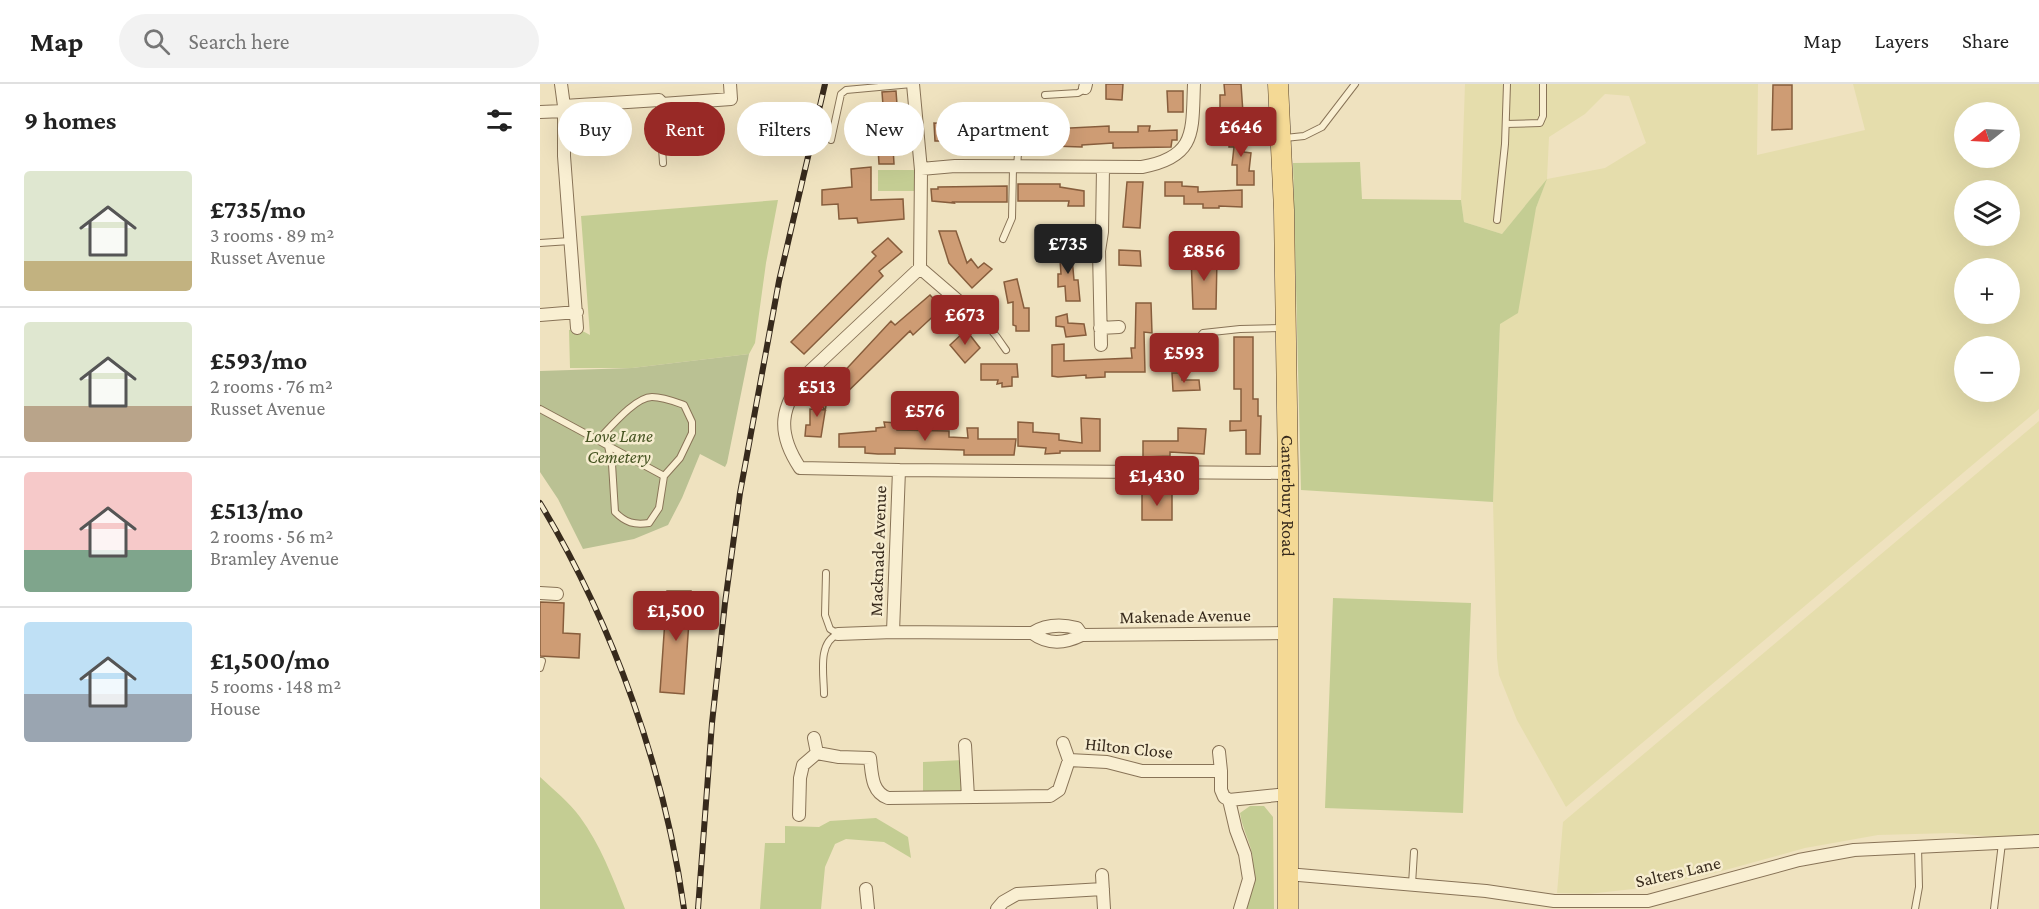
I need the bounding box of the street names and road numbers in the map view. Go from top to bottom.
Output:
street label: Canterbury Road [1277,435,1298,557]
street label: Macknade Avenue [866,485,890,617]
street label: Makenade Avenue [1119,605,1251,627]
street label: Hilton Close [1084,733,1174,763]
street label: Salters Lane [1633,852,1723,892]

